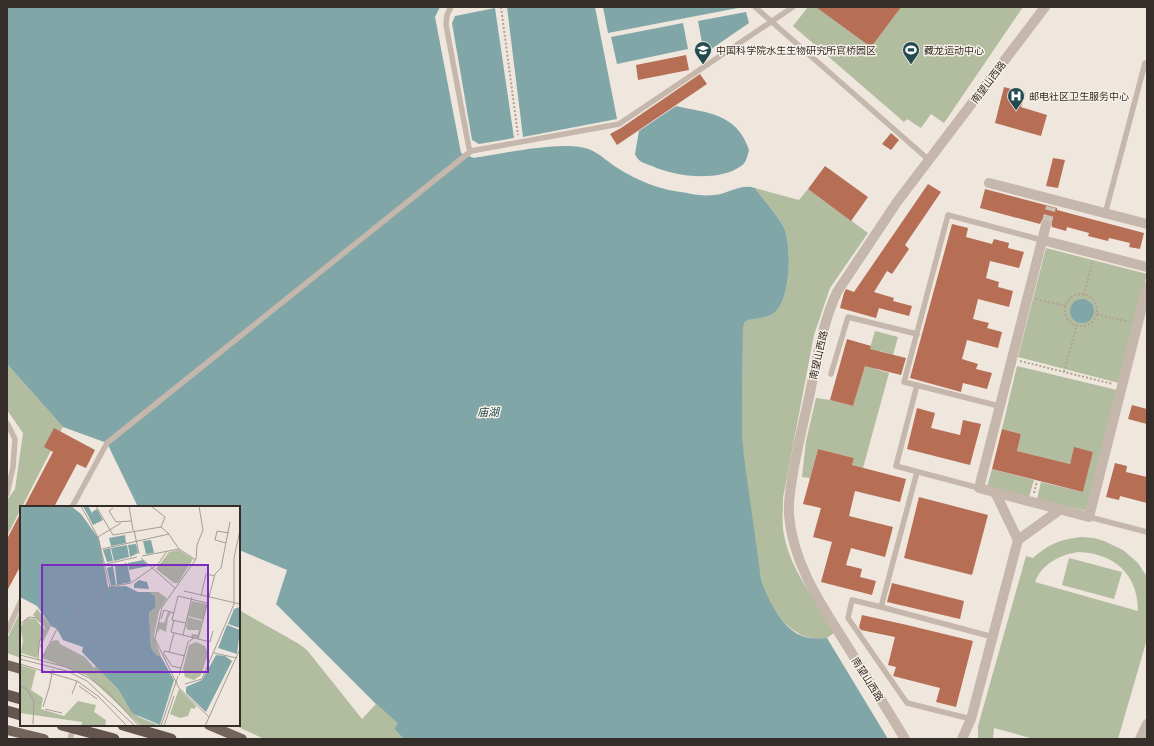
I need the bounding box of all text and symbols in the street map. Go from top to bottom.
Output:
school or university icon: 中国科学院水生生物研究所官桥园区 [693,40,713,65]
sports icon: 藏龙运动中心 [901,40,921,65]
place label: 中国科学院水生生物研究所官桥园区 [716,44,876,56]
place label: 藏龙运动中心 [924,44,984,56]
street label: 南望山西路 [968,58,1008,106]
hospital icon: 邮电社区卫生服务中心 [1006,86,1026,111]
place label: 邮电社区卫生服务中心 [1029,90,1129,102]
street label: 南望山西路 [807,329,829,381]
water label: 庙湖 [477,405,501,418]
inset map [20,506,240,726]
street label: 南望山西路 [850,655,886,703]

